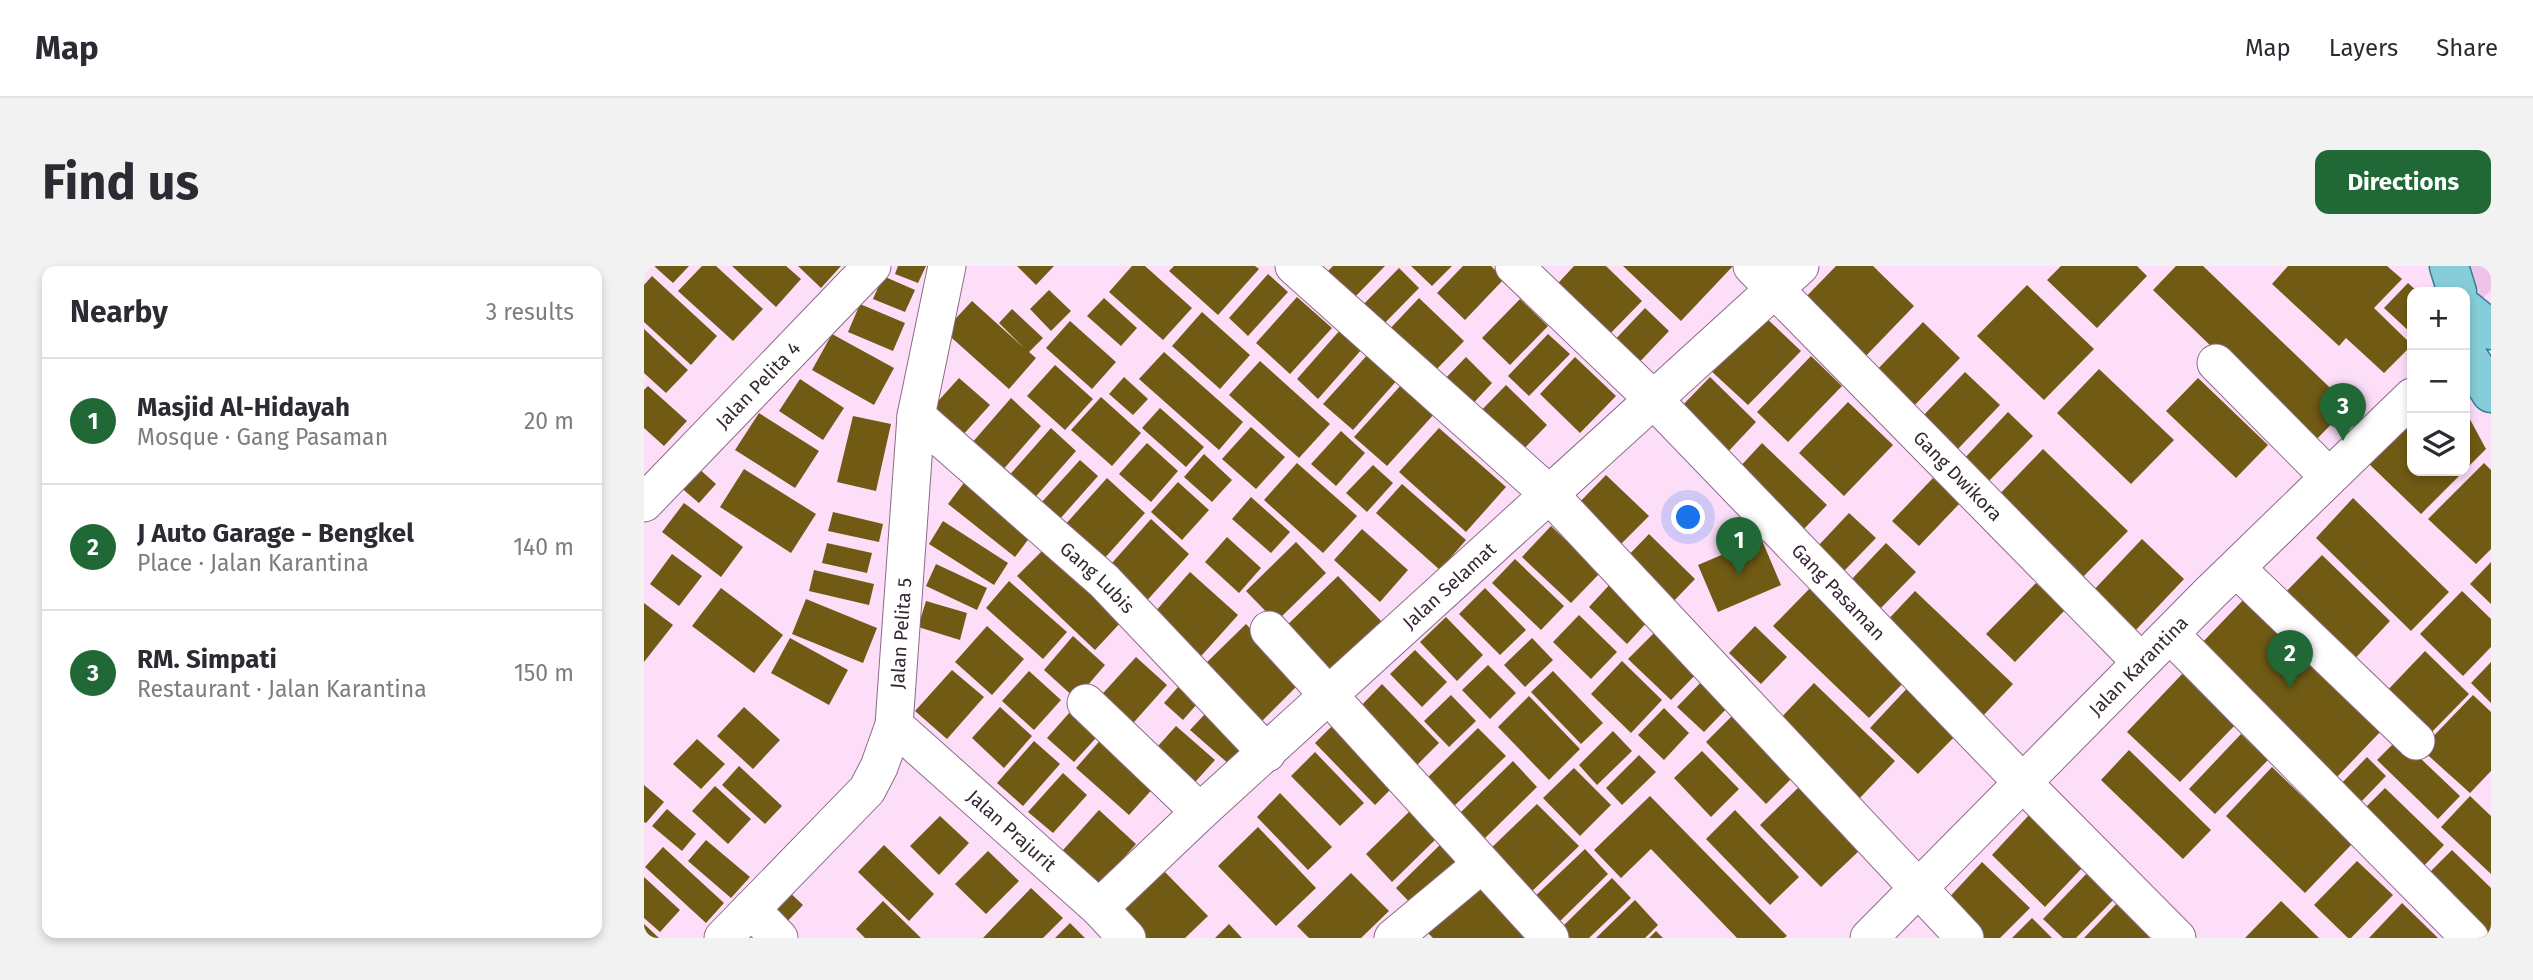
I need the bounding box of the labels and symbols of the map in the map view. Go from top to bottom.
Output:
street label: Jalan Pelita 4 [711,336,805,433]
pin: 3 [2320,383,2366,441]
street label: Gang Dwikora [1909,426,2007,526]
your location [1671,500,1705,534]
pin: 1 [1716,517,1762,575]
street label: Gang Lubis [1056,537,1140,618]
street label: Jalan Selamat [1398,537,1500,634]
street label: Gang Pasaman [1787,539,1890,645]
street label: Jalan Pelita 5 [885,577,916,690]
street label: Jalan Karantina [2084,611,2193,720]
pin: 2 [2267,630,2313,688]
street label: Jalan Prajurit [963,785,1061,876]

